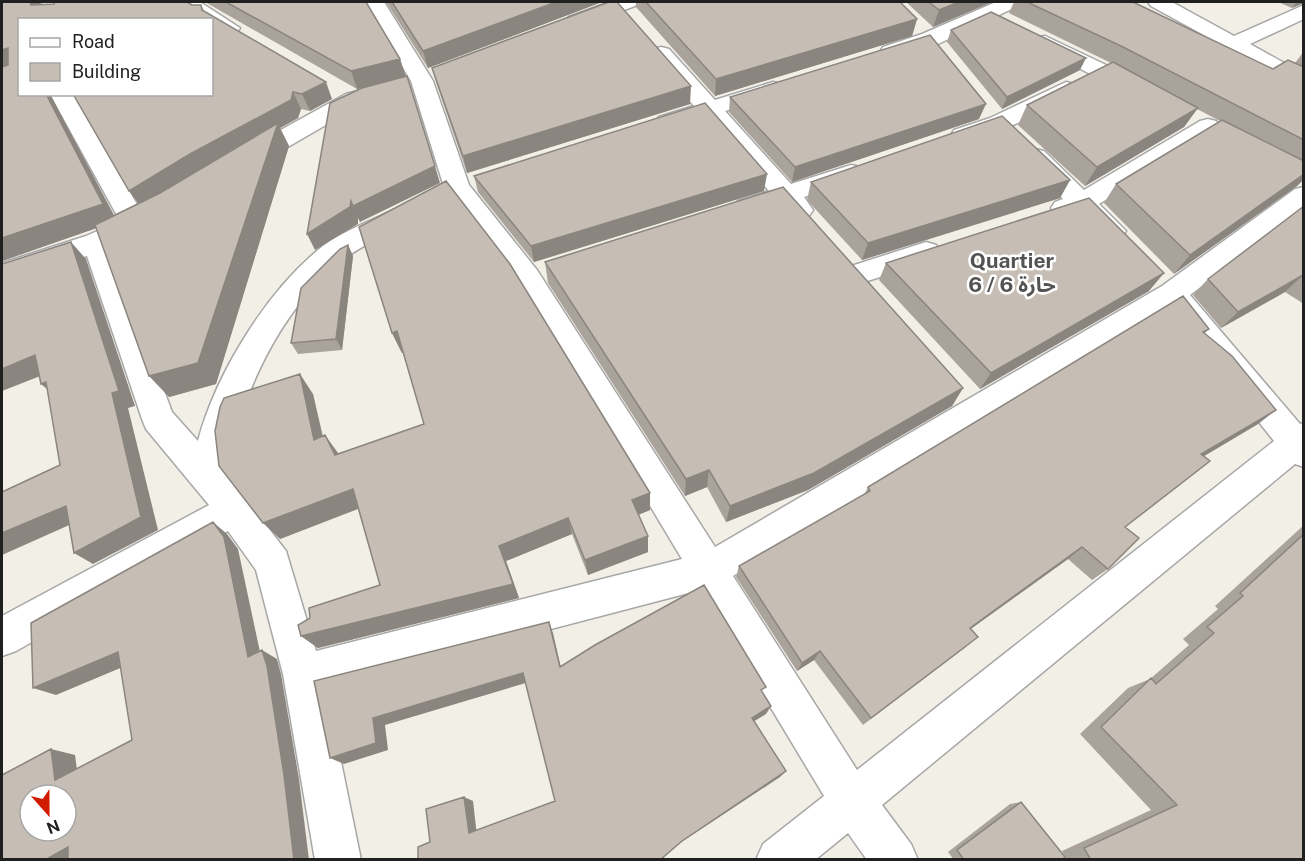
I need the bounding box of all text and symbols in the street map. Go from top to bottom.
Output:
legend [18,18,213,96]
text: Road [72,31,115,52]
text: Building [72,61,141,82]
district label: Quartier 6 / حارة 6 [968,248,1056,297]
north arrow [18,783,78,843]
text: N [44,815,62,838]

